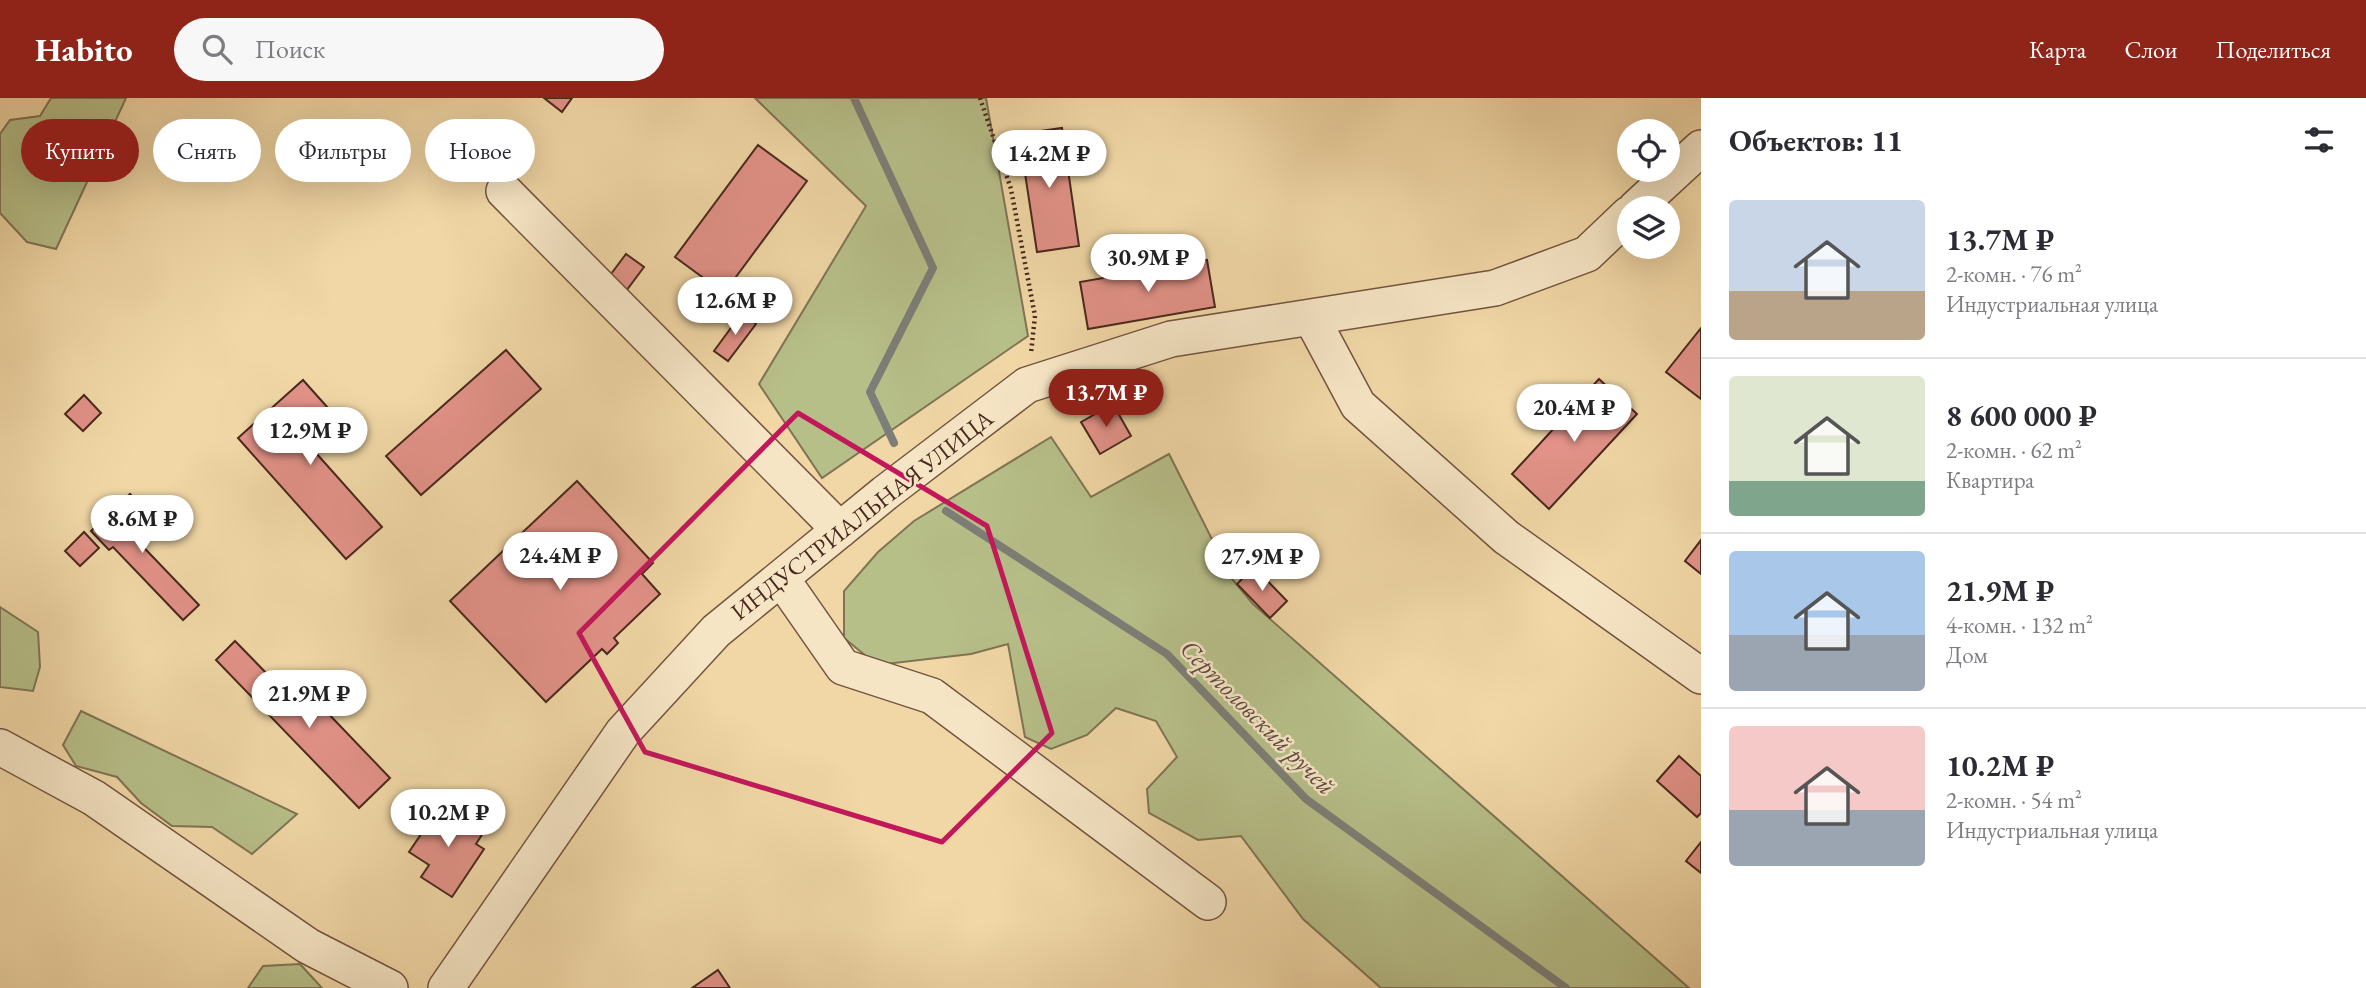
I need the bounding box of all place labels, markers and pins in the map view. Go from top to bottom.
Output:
pin: 14.2M ₽ [984,130,1114,190]
pin: 30.9M ₽ [1083,234,1213,294]
pin: 12.6M ₽ [670,278,800,337]
pin: 13.7M ₽ [1041,370,1171,429]
pin: 20.4M ₽ [1509,384,1639,444]
pin: 12.9M ₽ [245,408,375,467]
pin: 8.6M ₽ [85,496,199,555]
pin: 24.4M ₽ [495,532,625,592]
pin: 27.9M ₽ [1197,533,1327,593]
pin: 21.9M ₽ [244,670,374,730]
pin: 10.2M ₽ [383,790,513,849]

